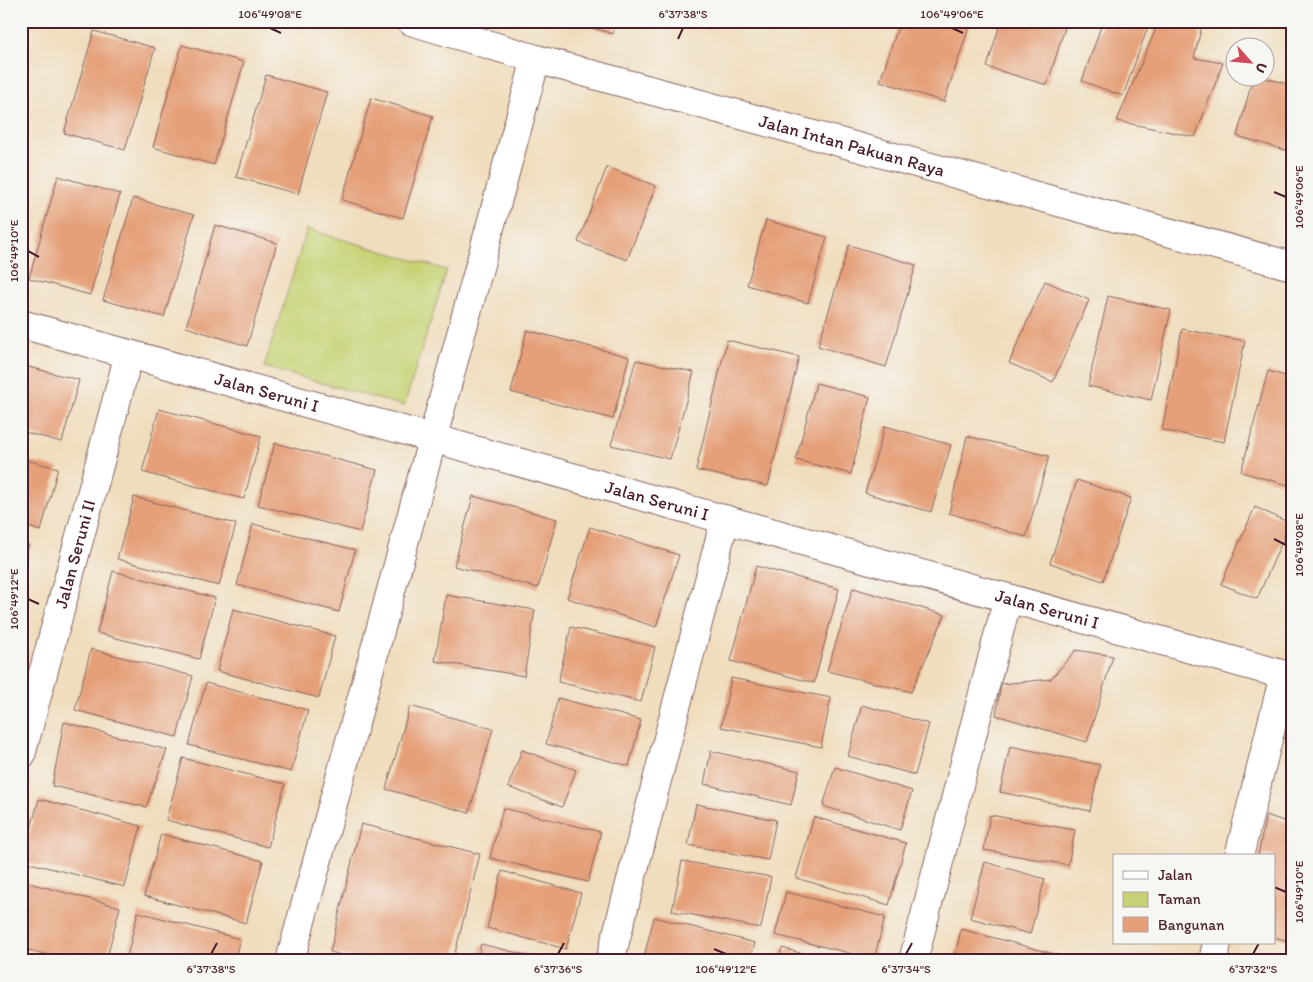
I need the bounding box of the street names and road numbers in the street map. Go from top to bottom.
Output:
street label: Jalan Intan Pakuan Raya [756,110,947,181]
street label: Jalan Seruni I [212,367,321,417]
street label: Jalan Seruni I [602,476,711,526]
street label: Jalan Seruni II [50,497,100,611]
street label: Jalan Seruni I [993,584,1102,634]

